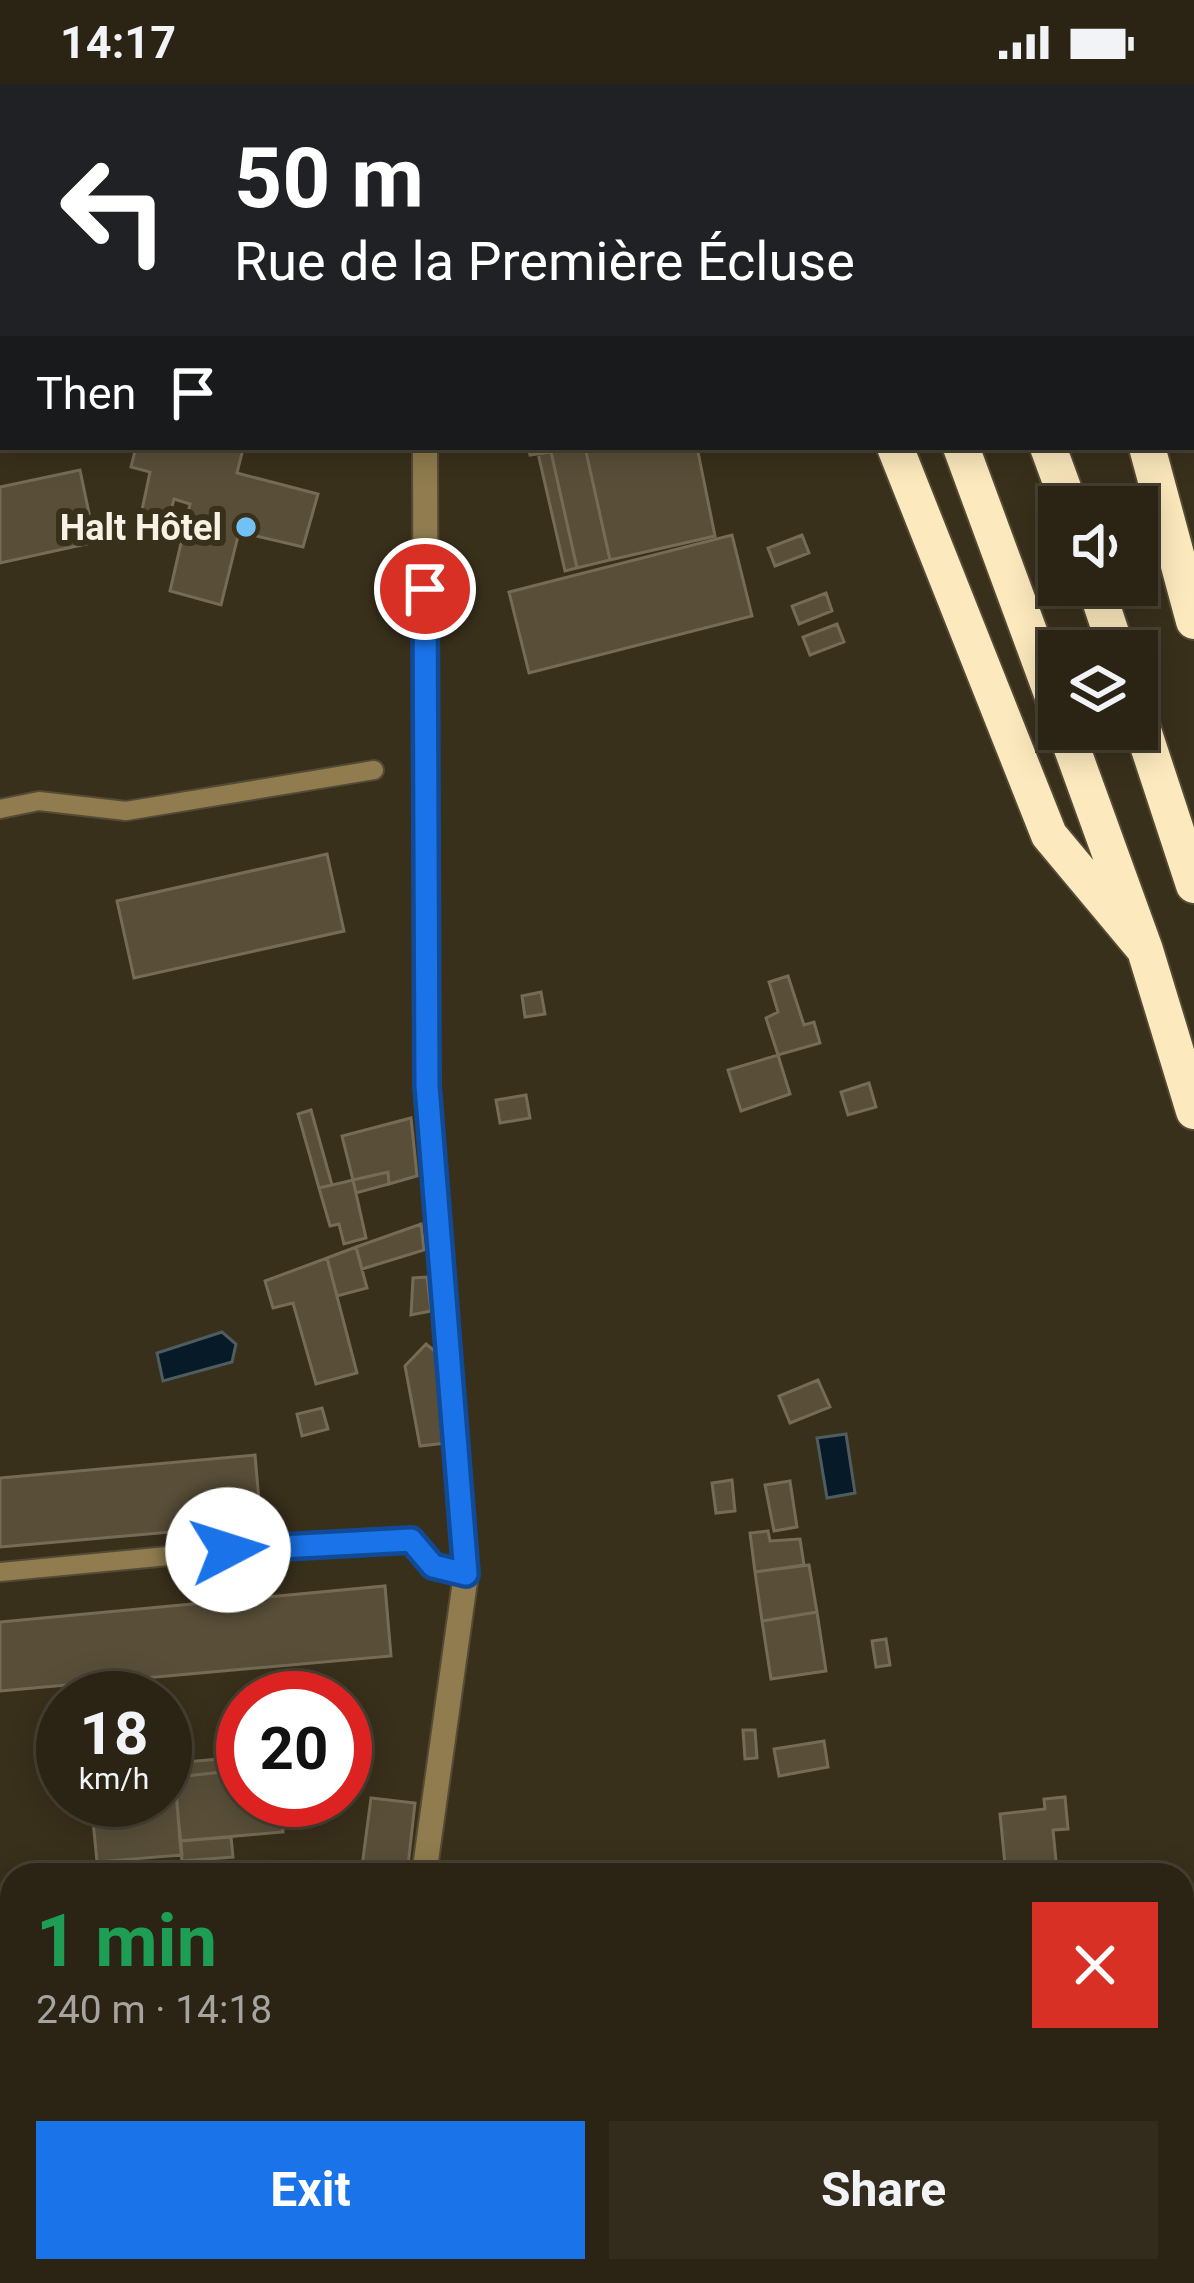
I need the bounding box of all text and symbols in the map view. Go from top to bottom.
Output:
text: 14:17 [60,16,176,69]
text: 50 m [234,129,424,228]
icon: left [36,132,192,288]
text: Rue de la Première Écluse [234,230,855,293]
icon: arrive [160,360,226,426]
text: Then [36,367,136,420]
map controls [1038,486,1158,750]
button: sound [1038,486,1158,606]
place label: Halt Hôtel [60,507,222,549]
marker: Halt Hôtel [233,514,259,540]
pin [374,538,476,640]
icon: arrive [392,556,458,622]
button: layers [1038,630,1158,750]
position arrow [165,1487,291,1613]
speed limit sign: 20 [216,1671,372,1827]
text: 18 [80,1698,148,1769]
text: km/h [79,1761,149,1796]
text: 1 min [36,1899,217,1984]
button: close [1032,1902,1158,2028]
text: 240 m · 14:18 [36,1987,272,2033]
button: Exit [36,2121,585,2259]
button: Share [609,2121,1158,2259]

